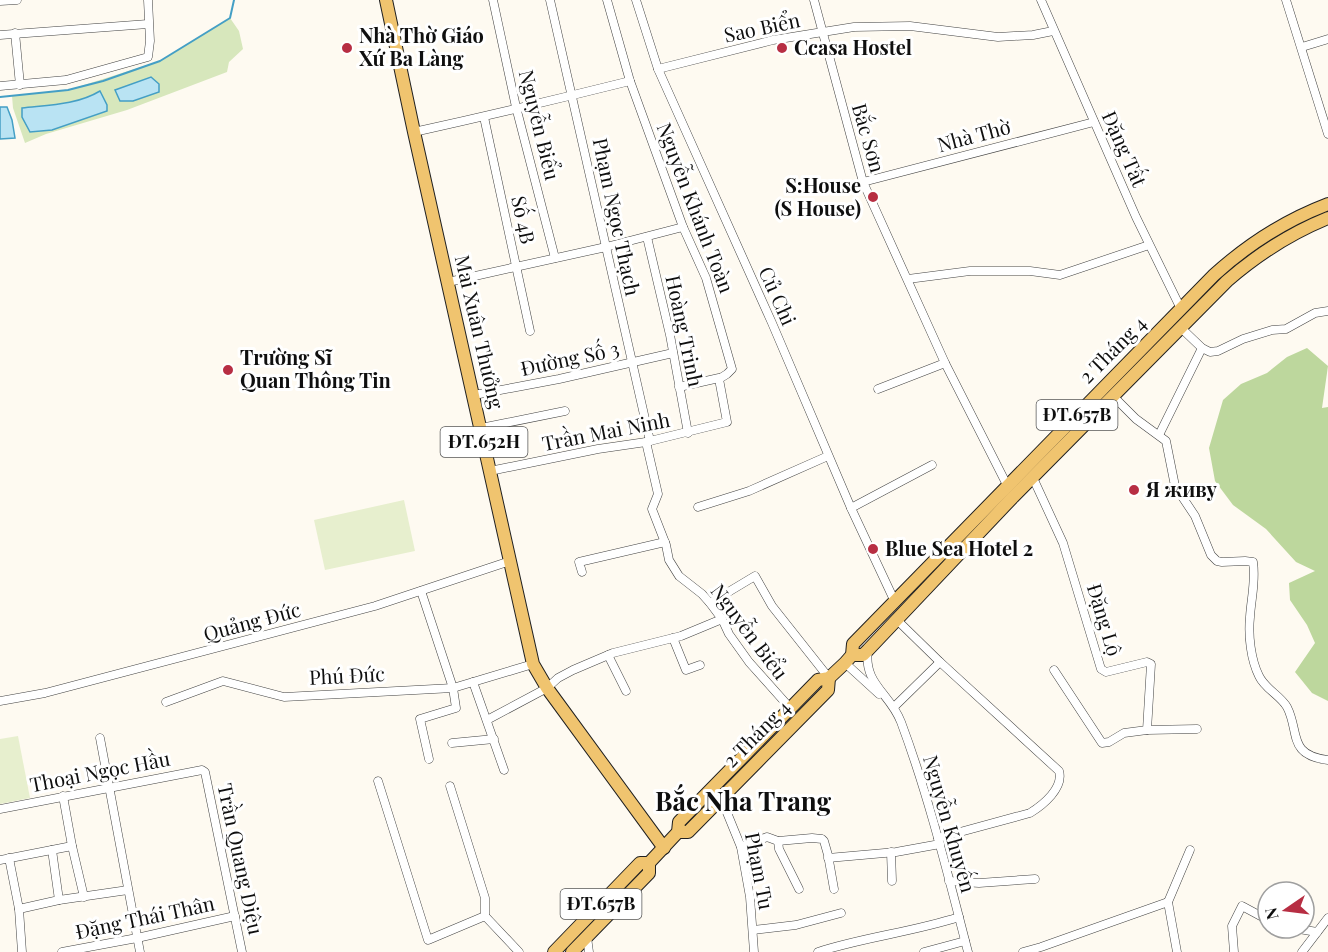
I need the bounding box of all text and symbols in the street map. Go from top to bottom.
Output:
street label: Sao Biển [721,5,802,48]
place label: Nhà Thờ Giáo Xứ Ba Làng [359,21,484,71]
place label: Ccasa Hostel [794,33,912,60]
marker: Nhà Thờ Giáo Xứ Ba Làng [340,41,354,55]
marker: Ccasa Hostel [775,41,789,55]
street label: Nguyễn Biểu [514,67,567,183]
street label: Bắc Sơn [847,100,892,175]
street label: Đặng Tất [1097,106,1155,191]
street label: Nhà Thờ [934,112,1013,157]
street label: Nguyễn Khánh Toàn [651,118,741,297]
street label: Phạm Ngọc Thạch [588,135,647,298]
place label: S:House (S House) [774,171,861,221]
marker: S:House (S House) [866,190,880,204]
street label: Số 4B [506,193,544,246]
street label: Mai Xuân Thưởng [450,252,511,412]
street label: Củ Chi [753,262,803,329]
street label: Hoàng Trinh [660,272,711,389]
street label: 2 Tháng 4 [1072,309,1152,388]
street label: Đường Số 3 [518,333,621,381]
place label: Trường Sĩ Quan Thông Tin [240,343,392,393]
marker: Trường Sĩ Quan Thông Tin [221,363,235,377]
road number: ĐT.657B [1036,400,1118,430]
street label: Trần Mai Ninh [539,404,672,456]
road number: ĐT.652H [440,427,528,457]
place label: Я живу [1145,475,1218,502]
marker: Я живу [1127,483,1141,497]
place label: Blue Sea Hotel 2 [885,534,1033,561]
marker: Blue Sea Hotel 2 [866,542,880,556]
street label: Nguyễn Biểu [705,578,795,685]
street label: Đặng Lộ [1082,580,1129,659]
street label: Quảng Đức [200,595,303,646]
street label: Phú Đức [308,659,386,690]
street label: 2 Tháng 4 [716,693,796,772]
street label: Thoại Ngọc Hầu [27,743,172,797]
street label: Nguyễn Khuyến [918,752,984,895]
street label: Trần Quang Diệu [212,780,272,937]
district label: Bắc Nha Trang [655,783,832,818]
street label: Phạm Tu [740,830,781,912]
north arrow [1256,880,1316,940]
street label: Đặng Thái Thân [73,889,217,944]
road number: ĐT.657B [560,889,642,919]
text: N [1259,905,1283,922]

